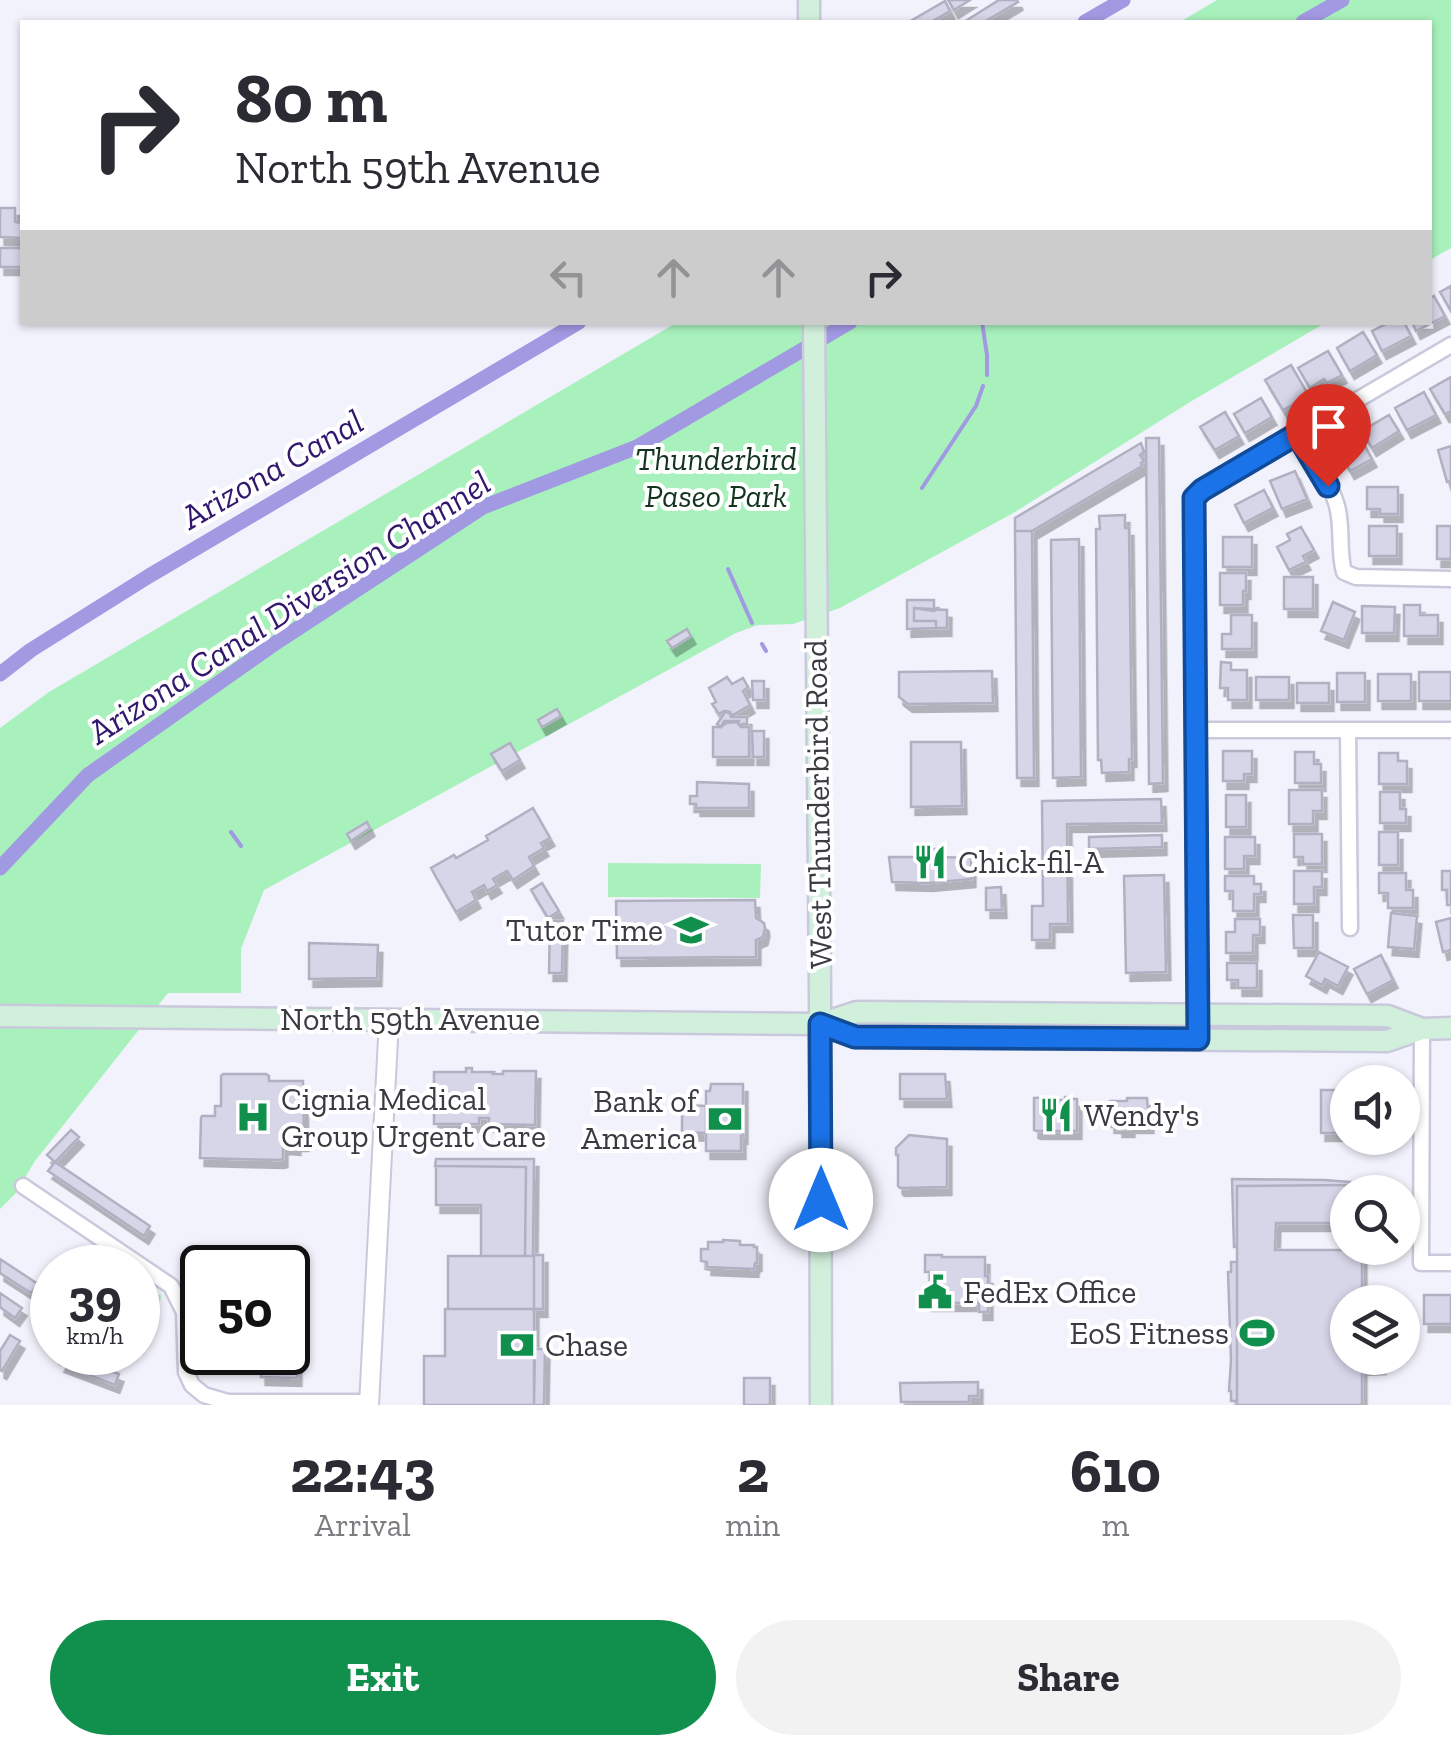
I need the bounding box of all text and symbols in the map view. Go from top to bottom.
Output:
text: 80 m [235,56,387,140]
icon: right [70,60,200,190]
text: North 59th Avenue [235,141,601,195]
icon: left [541,250,596,305]
icon: ahead [646,250,701,305]
icon: ahead [751,250,806,305]
icon: right [856,250,911,305]
pin [1286,384,1371,487]
icon: arrive [1301,399,1356,454]
water label: Arizona Canal [173,400,370,538]
park label: Thunderbird Paseo Park [635,440,797,515]
water label: Arizona Canal Diversion Channel [79,461,498,753]
street label: West Thunderbird Road [796,639,840,969]
restaurant icon: Chick-fil-A [911,843,949,881]
place label: Chick-fil-A [958,843,1104,881]
place label: Tutor Time [506,911,663,949]
school or university icon: Tutor Time [672,911,710,949]
street label: North 59th Avenue [280,1000,540,1038]
map controls [1330,1065,1420,1375]
button: sound [1330,1065,1420,1155]
place label: Cignia Medical Group Urgent Care [281,1080,546,1155]
place label: Bank of America [581,1082,700,1157]
restaurant icon: Wendy's [1037,1096,1075,1134]
place label: Wendy's [1084,1096,1200,1134]
hospital icon: Cignia Medical Group Urgent Care [234,1098,272,1136]
bank icon: Bank of America [706,1100,744,1138]
position arrow [769,1148,873,1252]
button: search [1330,1175,1420,1265]
speed limit sign: 50 [180,1245,310,1375]
text: 39 [68,1268,122,1328]
public building icon: FedEx Office [916,1273,954,1311]
place label: FedEx Office [963,1273,1136,1311]
button: layers [1330,1285,1420,1375]
place label: EoS Fitness [1070,1314,1229,1352]
sports icon: EoS Fitness [1238,1314,1276,1352]
text: km/h [66,1320,124,1350]
bank icon: Chase [498,1326,536,1364]
place label: Chase [545,1326,628,1364]
text: 22:43 [290,1435,435,1507]
text: 2 [737,1435,769,1507]
text: 610 [1070,1435,1161,1507]
text: Arrival [314,1506,411,1544]
text: min [725,1506,780,1544]
text: m [1102,1506,1129,1544]
button: Exit [50,1620,716,1735]
button: Share [736,1620,1401,1735]

